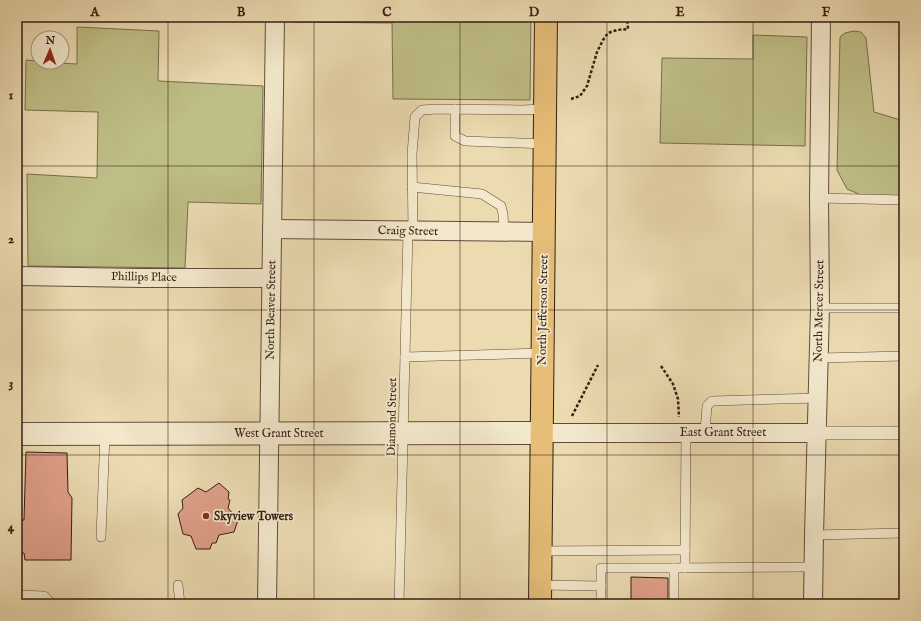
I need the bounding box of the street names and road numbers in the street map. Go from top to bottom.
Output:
street label: Craig Street [378,223,438,239]
street label: North Jefferson Street [535,255,552,365]
street label: North Beaver Street [263,260,279,360]
street label: North Mercer Street [811,260,827,362]
street label: Phillips Place [111,269,177,286]
street label: Diamond Street [384,377,400,457]
street label: East Grant Street [680,425,766,440]
street label: West Grant Street [234,426,324,441]

